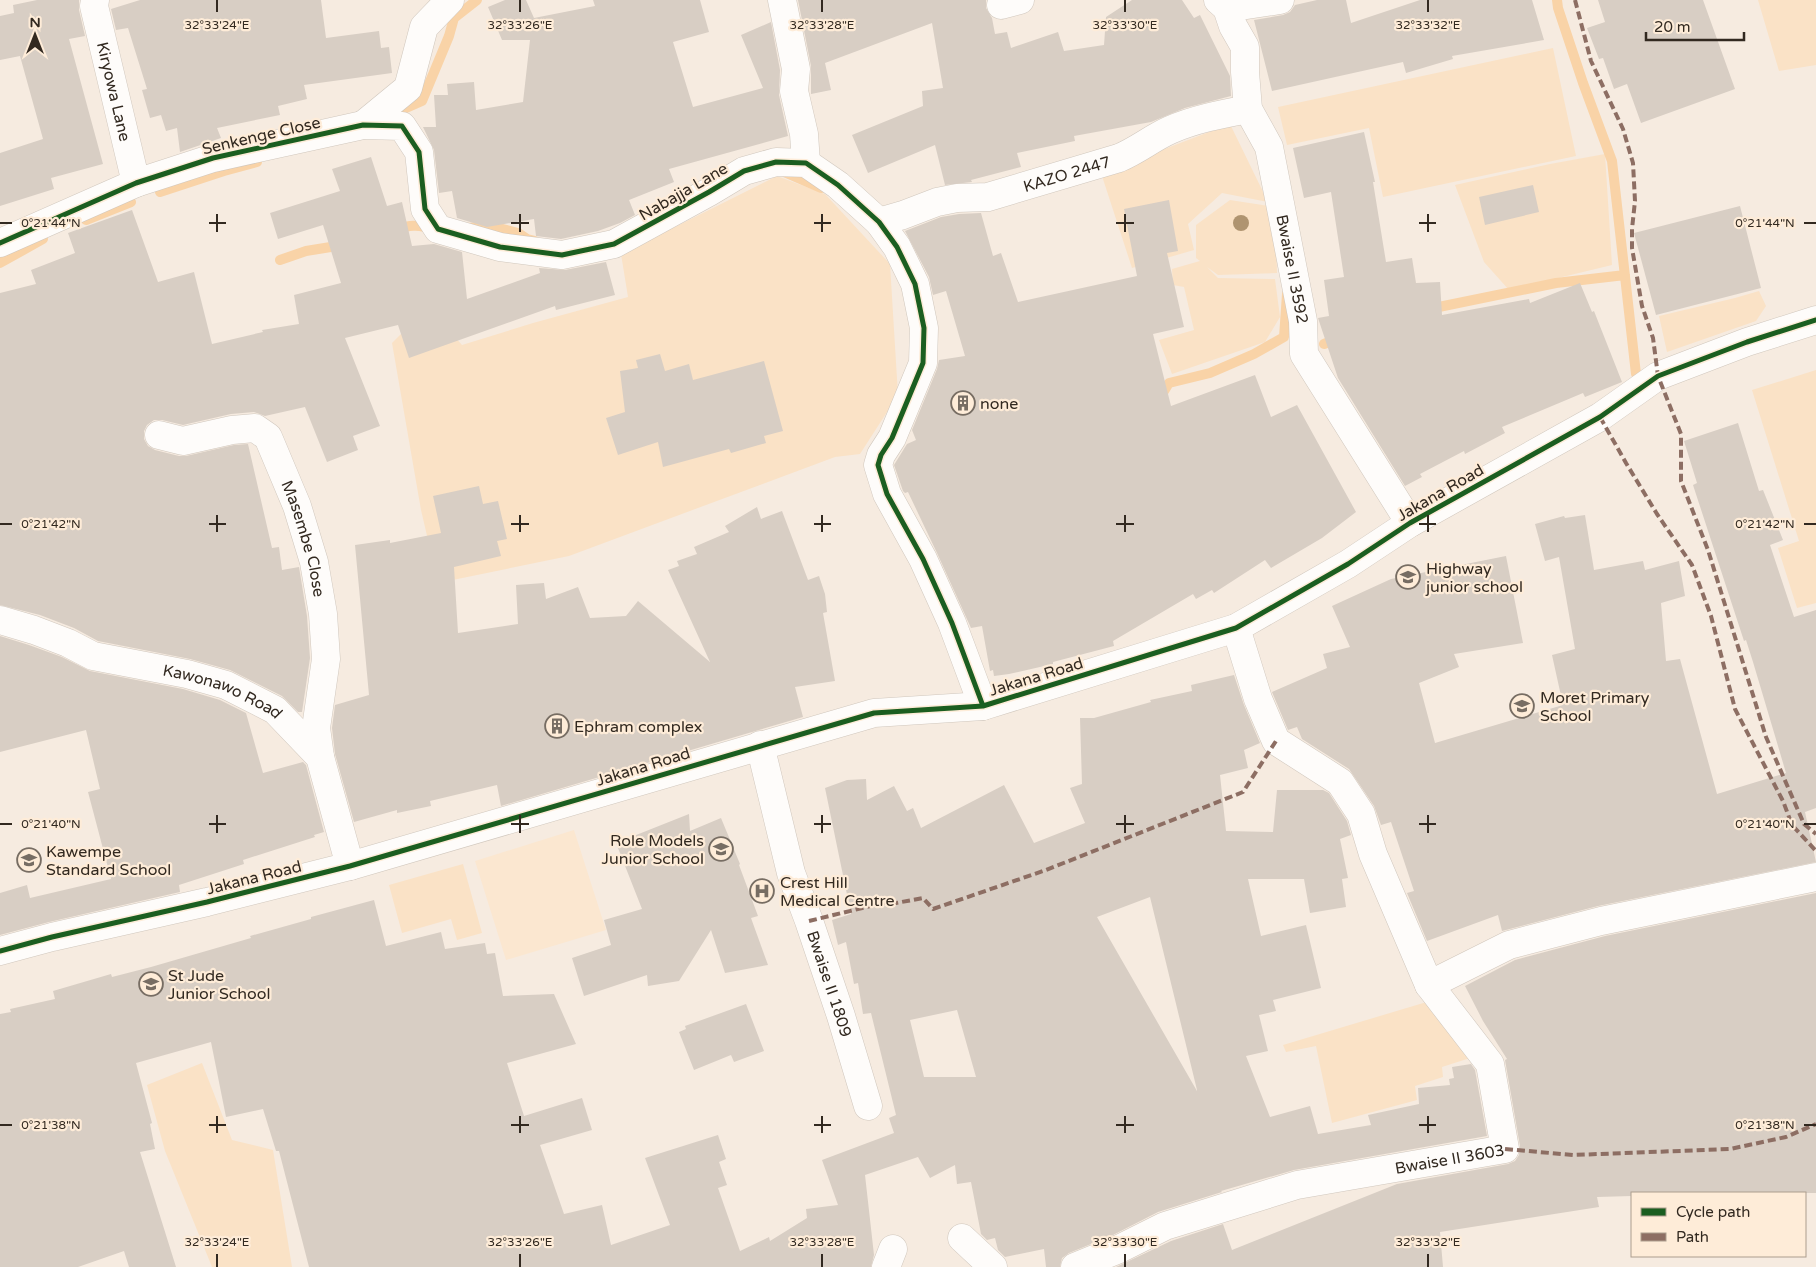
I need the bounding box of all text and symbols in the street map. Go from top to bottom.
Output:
north arrow [10,10,60,60]
scale bar [1646,10,1744,42]
text: N [29,14,41,31]
text: 32°33'24"E [184,18,250,32]
text: 32°33'26"E [487,18,553,32]
text: 32°33'28"E [789,18,855,32]
text: 32°33'30"E [1092,18,1158,32]
text: 32°33'32"E [1395,18,1461,32]
text: 20 m [1654,18,1691,36]
street label: Kiryowa Lane [92,40,135,144]
street label: Senkenge Close [200,113,322,159]
street label: KAZO 2447 [1021,152,1113,197]
street label: Nabajja Lane [636,158,731,225]
street label: Bwaise II 3592 [1271,213,1312,325]
text: 0°21'44"N [21,216,81,230]
text: 0°21'44"N [1735,216,1795,230]
building icon: none [950,390,976,416]
place label: none [980,394,1018,414]
street label: Jakana Road [1393,460,1488,526]
street label: Masembe Close [276,477,329,599]
text: 0°21'42"N [21,517,81,531]
text: 0°21'42"N [1735,517,1795,531]
place label: Highway junior school [1425,559,1523,597]
school or university icon: Highway junior school [1395,564,1421,590]
street label: Jakana Road [987,653,1086,701]
street label: Kawonawo Road [161,661,287,723]
place label: Moret Primary School [1540,688,1650,726]
school or university icon: Moret Primary School [1509,693,1535,719]
building icon: Ephram complex [544,713,570,739]
place label: Ephram complex [574,717,702,737]
street label: Jakana Road [594,743,693,791]
text: 0°21'40"N [21,817,81,831]
text: 0°21'40"N [1735,817,1795,831]
place label: Role Models Junior School [601,831,704,869]
school or university icon: Role Models Junior School [708,836,734,862]
place label: Kawempe Standard School [46,842,171,880]
school or university icon: Kawempe Standard School [16,847,42,873]
street label: Jakana Road [205,857,304,899]
place label: Crest Hill Medical Centre [780,873,895,911]
hospital icon: Crest Hill Medical Centre [749,878,775,904]
street label: Bwaise II 1809 [802,928,856,1040]
place label: St Jude Junior School [168,966,271,1004]
school or university icon: St Jude Junior School [138,971,164,997]
text: 0°21'38"N [21,1118,81,1132]
text: 0°21'38"N [1735,1118,1795,1132]
street label: Bwaise II 3603 [1393,1140,1506,1179]
legend [1631,1192,1806,1257]
text: Cycle path [1676,1203,1750,1221]
text: Path [1676,1228,1709,1246]
text: 32°33'24"E [184,1235,250,1249]
text: 32°33'26"E [487,1235,553,1249]
text: 32°33'28"E [789,1235,855,1249]
text: 32°33'30"E [1092,1235,1158,1249]
text: 32°33'32"E [1395,1235,1461,1249]

